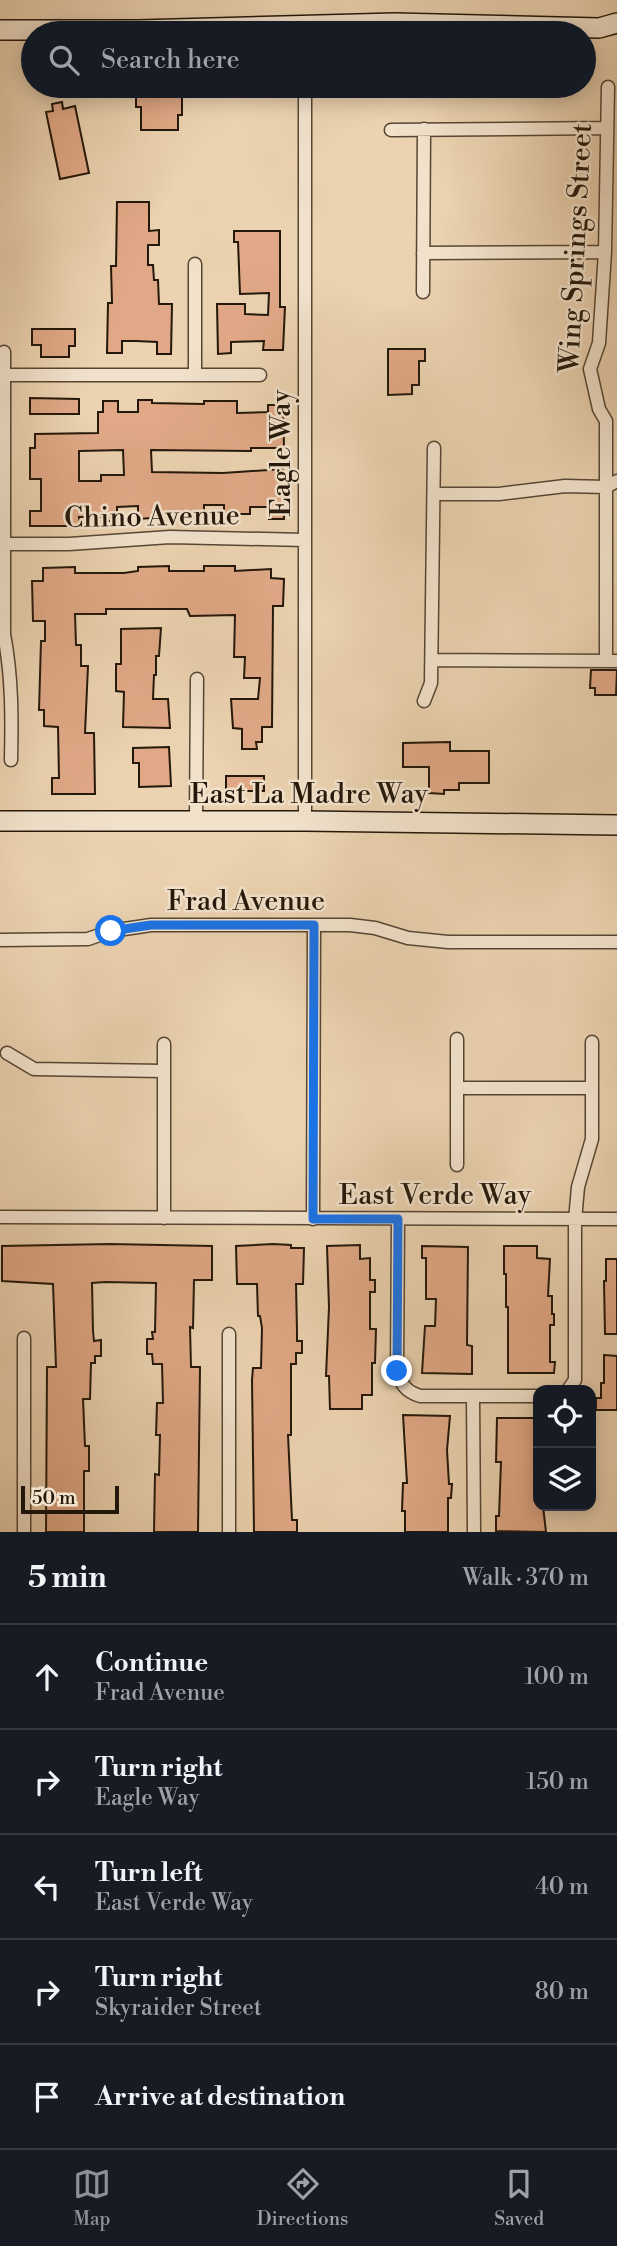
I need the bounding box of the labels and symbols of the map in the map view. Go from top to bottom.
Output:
street label: Wing Springs Street [552,122,600,375]
street label: Eagle Way [264,389,299,517]
street label: Chino Avenue [64,498,240,536]
street label: East La Madre Way [190,777,428,812]
street label: Frad Avenue [167,884,325,919]
route start [95,915,126,946]
street label: East Verde Way [339,1178,532,1213]
route end [381,1355,412,1386]
scale bar [21,1483,119,1515]

